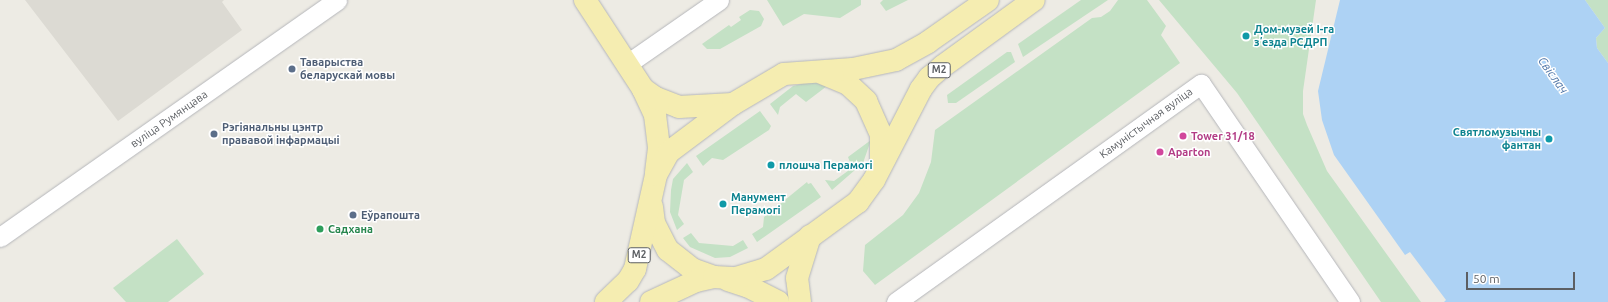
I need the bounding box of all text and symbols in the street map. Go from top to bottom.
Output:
place label: Дом-музей I-га зʼезда РСДРП [1254,23,1334,49]
marker: Дом-музей I-га зʼезда РСДРП [1241,31,1251,41]
water label: Свіслач [1535,54,1571,96]
place label: Таварыства беларускай мовы [300,56,395,82]
road number: М2 [927,62,951,78]
marker: Таварыства беларускай мовы [287,64,297,74]
street label: Камуністычная вуліца [1097,85,1195,161]
street label: вуліца Румянцава [128,88,210,150]
place label: Рэгіянальны цэнтр прававой інфармацыі [222,121,340,147]
place label: Святломузычны фантан [1453,126,1541,152]
marker: Рэгіянальны цэнтр прававой інфармацыі [209,129,219,139]
place label: Tower 31/18 [1191,129,1255,143]
marker: Tower 31/18 [1178,131,1188,141]
marker: Святломузычны фантан [1544,134,1554,144]
place label: Aparton [1168,145,1210,159]
marker: Aparton [1155,147,1165,157]
place label: плошча Перамогі [779,158,873,172]
marker: плошча Перамогі [766,160,776,170]
place label: Манумент Перамогі [731,191,786,217]
marker: Манумент Перамогі [718,199,728,209]
place label: Еўрапошта [361,208,420,222]
marker: Еўрапошта [348,210,358,220]
place label: Садхана [328,222,373,236]
marker: Садхана [315,224,325,234]
road number: М2 [627,247,651,263]
scale bar [1468,264,1577,290]
text: 50 m [1473,272,1500,285]

